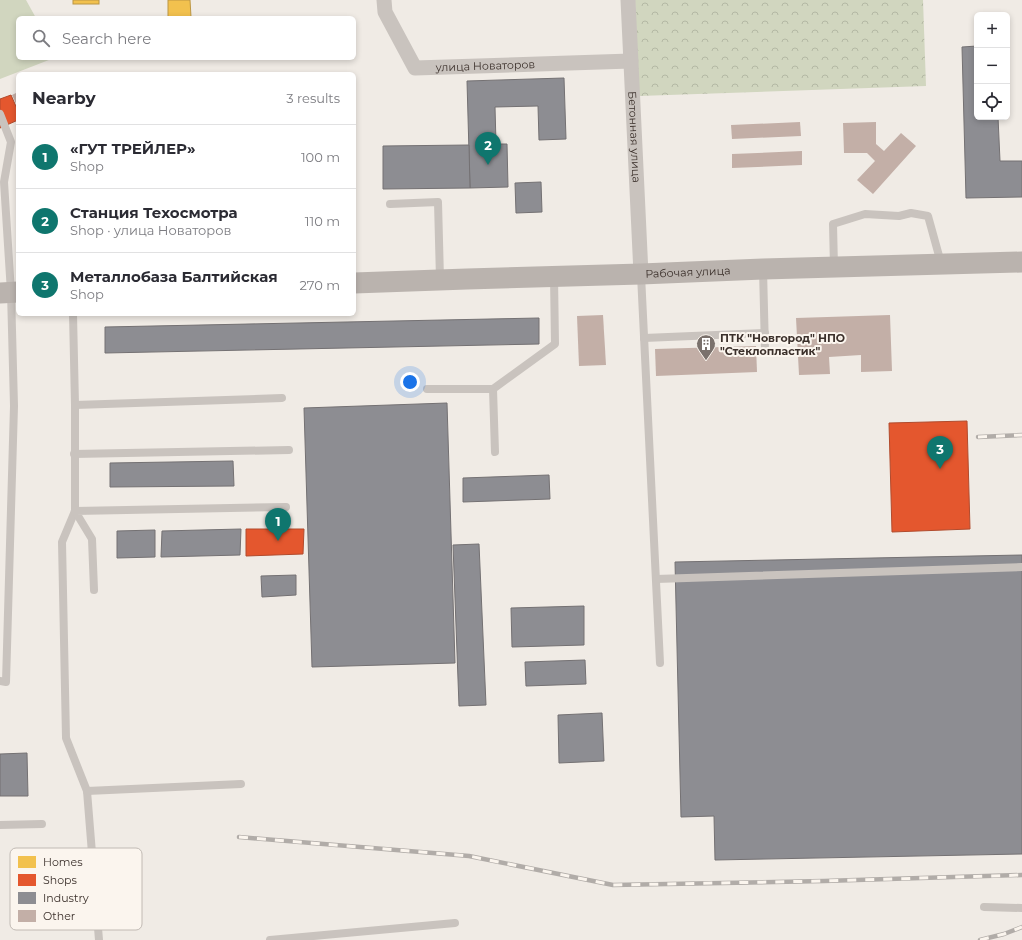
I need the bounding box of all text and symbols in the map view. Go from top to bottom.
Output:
map controls [974,12,1010,120]
button: + [974,12,1010,48]
search box [16,16,356,60]
icon: search [30,27,52,49]
text: Search here [62,29,151,48]
button: − [974,48,1010,84]
street label: улица Новаторов [434,57,535,74]
button: locate [974,84,1010,120]
text: Nearby [32,88,96,108]
text: 3 results [286,90,340,106]
street label: Бетонная улица [625,91,644,183]
pin: 2 [475,132,501,165]
text: «ГУТ ТРЕЙЛЕР» [70,139,196,158]
text: 1 [42,149,48,165]
text: 100 m [301,149,340,165]
text: Shop [70,158,104,174]
text: Станция Техосмотра [70,203,238,222]
text: 2 [41,213,49,229]
text: 110 m [305,213,340,229]
text: Shop · улица Новаторов [70,222,231,238]
street label: Рабочая улица [645,263,731,281]
text: Металлобаза Балтийская [70,267,278,286]
text: 3 [41,277,49,293]
text: 270 m [299,277,340,293]
text: Shop [70,286,104,302]
place label: ПТК "Новгород" НПО "Стеклопластик" [720,331,845,358]
building icon: ПТК "Новгород" НПО "Стеклопластик" [695,333,717,361]
your location [400,372,420,392]
pin: 3 [927,436,953,469]
pin: 1 [265,508,291,541]
legend [10,848,142,930]
text: Homes [43,855,83,869]
text: Shops [43,873,78,887]
text: Industry [43,891,89,905]
text: Other [43,909,75,923]

